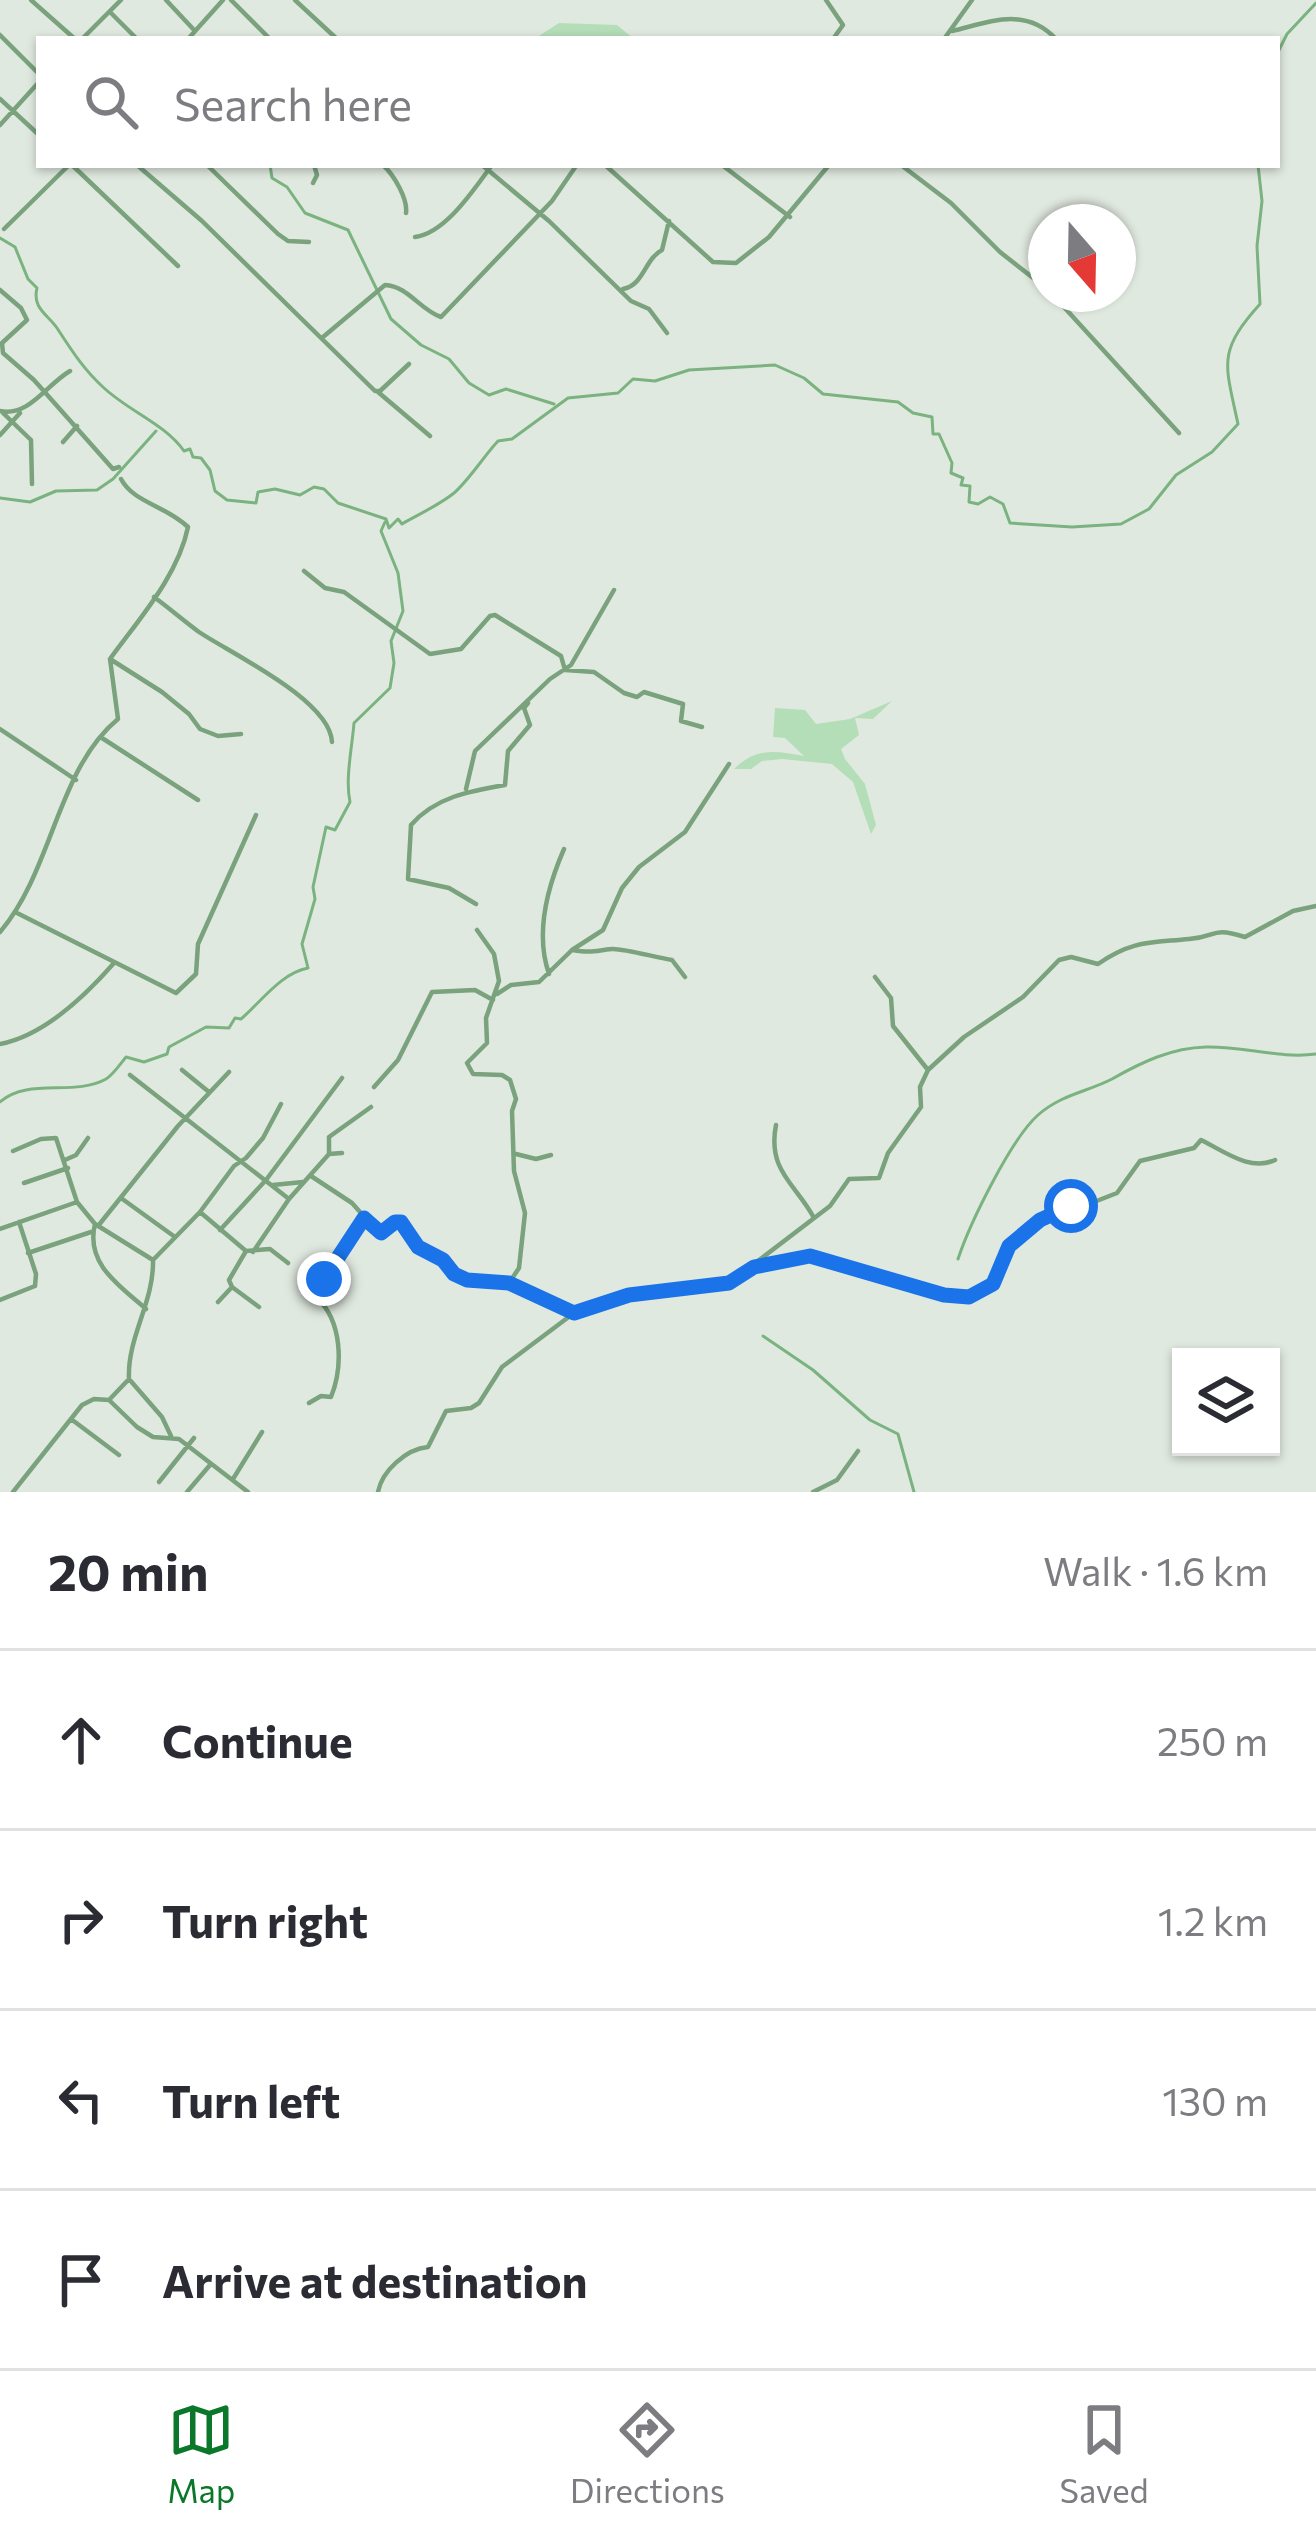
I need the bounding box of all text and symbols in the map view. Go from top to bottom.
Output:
search box [36,36,1280,168]
icon: search [78,69,144,135]
text: Search here [174,75,412,130]
north arrow [1028,204,1136,312]
route start [1044,1179,1098,1233]
route end [297,1252,351,1306]
map controls [1172,1348,1280,1456]
button: layers [1172,1348,1280,1456]
text: 20 min [48,1539,209,1602]
text: Walk · 1.6 km [1043,1546,1268,1594]
icon: ahead [48,1707,114,1773]
text: Continue [162,1712,353,1767]
text: 250 m [1157,1716,1268,1764]
icon: right [48,1887,114,1953]
text: Turn right [162,1892,368,1947]
text: 1.2 km [1158,1896,1268,1944]
icon: left [48,2067,114,2133]
text: Turn left [162,2072,340,2127]
text: 130 m [1162,2076,1268,2124]
icon: arrive [48,2247,114,2313]
text: Arrive at destination [162,2252,588,2307]
tab: Map [167,2397,235,2510]
tab: Directions [570,2397,725,2510]
tab: Saved [1060,2397,1149,2510]

